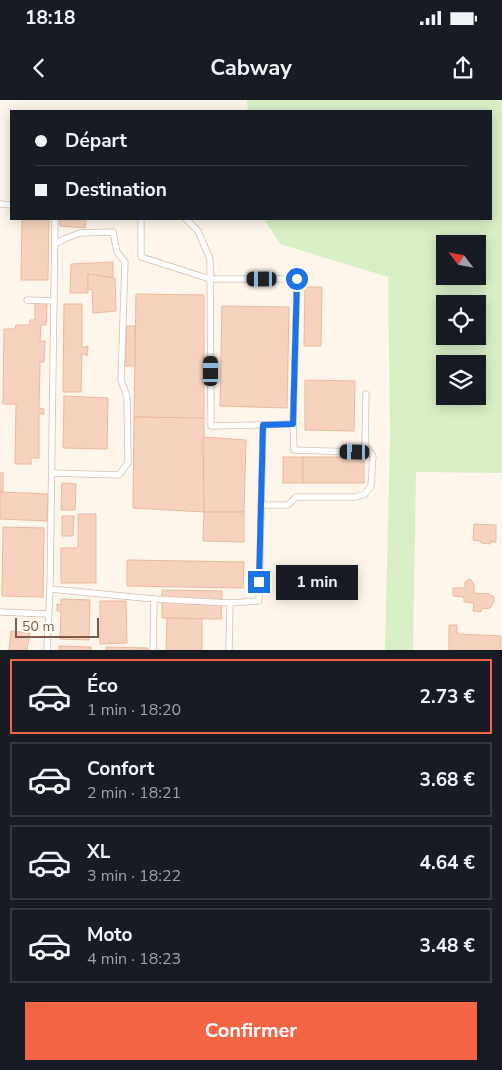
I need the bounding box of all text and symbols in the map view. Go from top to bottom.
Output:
text: 18:18 [25,5,75,31]
text: Cabway [210,53,292,83]
icon: back [25,54,53,82]
icon: share [449,54,477,82]
text: Départ [65,128,127,154]
text: Destination [65,177,167,203]
north arrow [436,235,486,285]
map controls [436,235,486,405]
route start [286,268,308,290]
car [247,272,277,287]
button: locate [436,295,486,345]
button: layers [436,355,486,405]
car [203,356,218,386]
car [339,444,370,460]
callout: 1 min [276,564,359,600]
route end [248,571,270,593]
text: 1 min [296,571,338,593]
scale bar [15,615,99,638]
text: 50 m [22,617,54,636]
text: Éco [87,673,118,699]
icon: car [27,674,72,719]
text: 2.73 € [420,684,475,710]
text: 1 min · 18:20 [87,699,181,721]
text: Confort [87,756,154,782]
icon: car [27,757,72,802]
text: 3.68 € [420,767,475,793]
text: 2 min · 18:21 [87,782,181,804]
text: XL [87,839,110,865]
icon: car [27,840,72,885]
text: 4.64 € [420,850,475,876]
text: 3 min · 18:22 [87,865,181,887]
text: Moto [87,922,133,948]
icon: car [27,923,72,968]
text: 3.48 € [420,933,475,959]
text: 4 min · 18:23 [87,948,181,970]
button: Confirmer [25,1002,477,1060]

